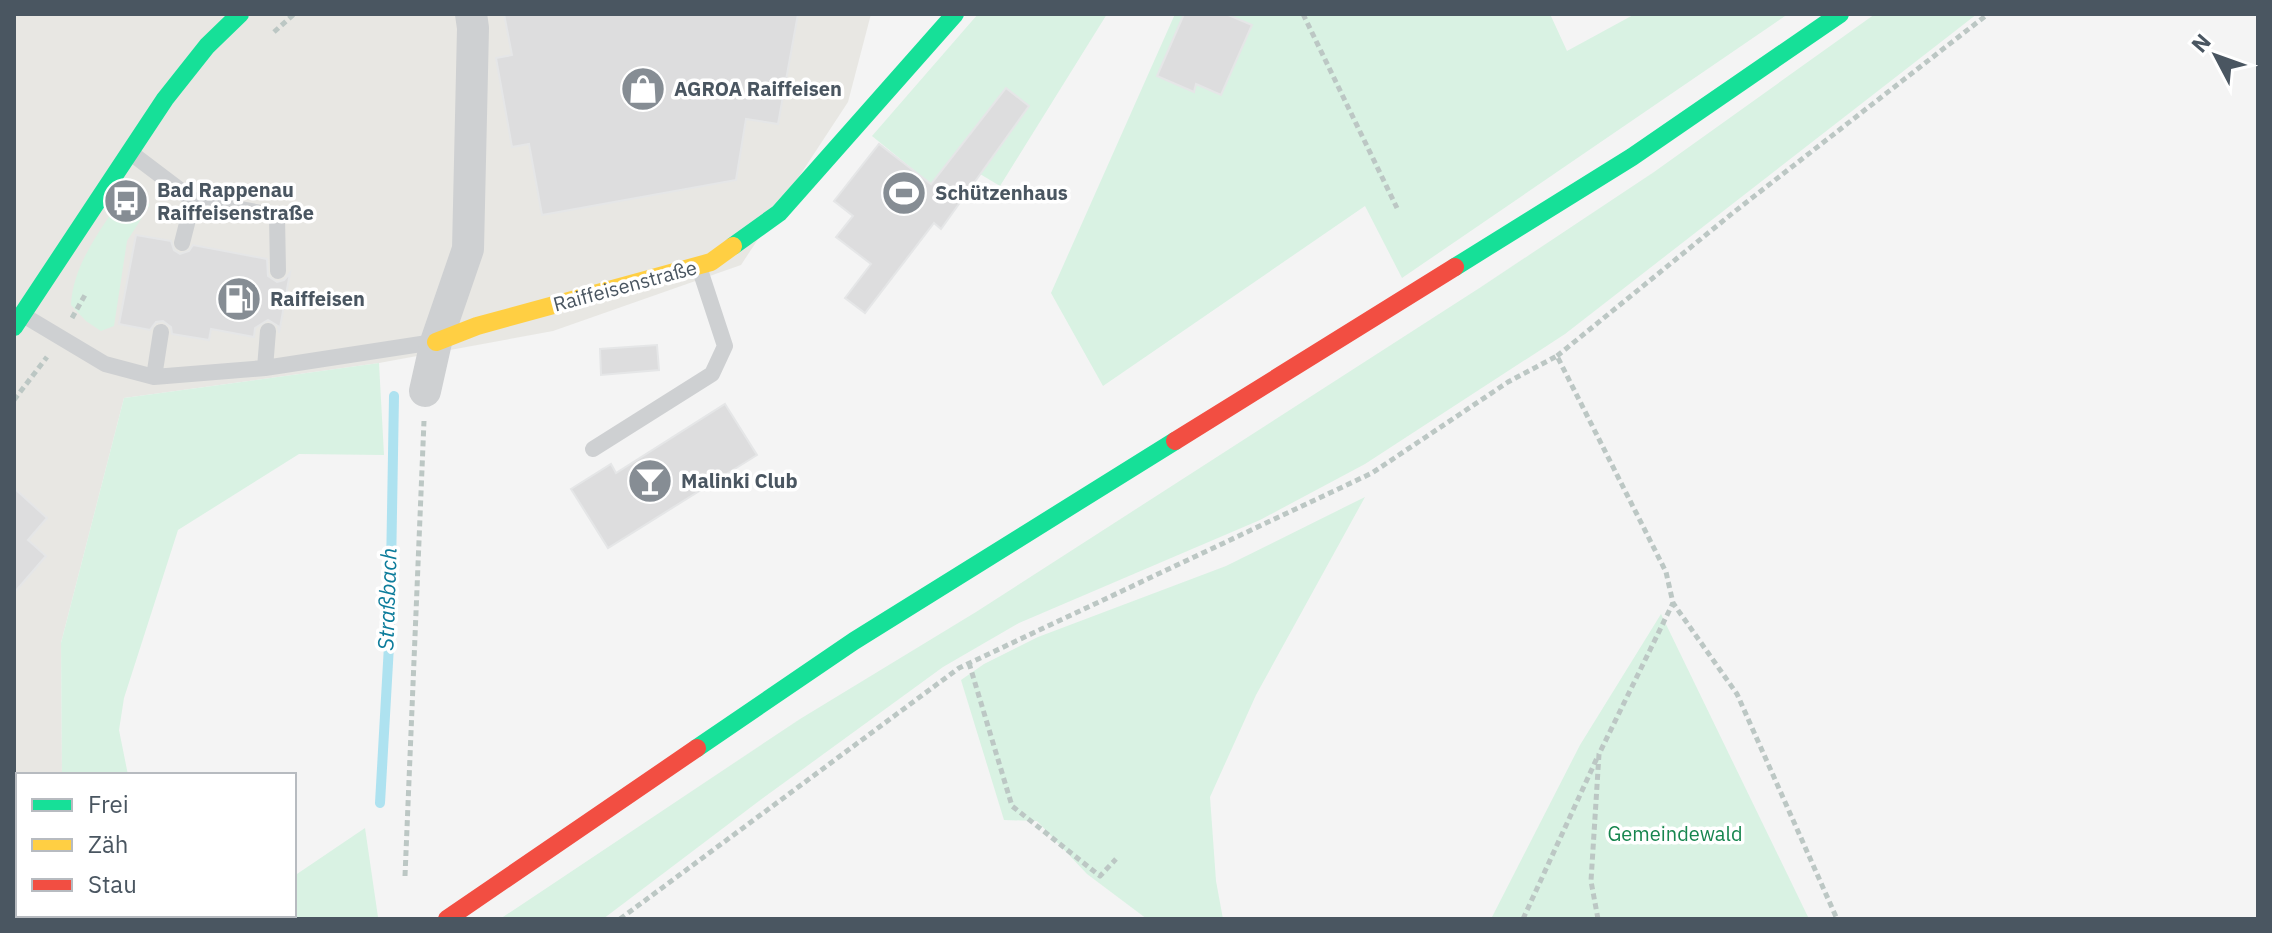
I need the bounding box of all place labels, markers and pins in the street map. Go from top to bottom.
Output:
shop icon: AGROA Raiffeisen [619,65,667,113]
place label: AGROA Raiffeisen [674,75,842,102]
sports icon: Schützenhaus [880,169,928,217]
place label: Bad Rappenau Raiffeisenstraße [157,176,314,226]
bus stop icon: Bad Rappenau Raiffeisenstraße [102,177,150,225]
place label: Schützenhaus [935,179,1068,206]
fuel station icon: Raiffeisen [215,275,263,323]
place label: Raiffeisen [270,285,365,312]
bar icon: Malinki Club [626,457,674,505]
place label: Malinki Club [681,467,798,494]

